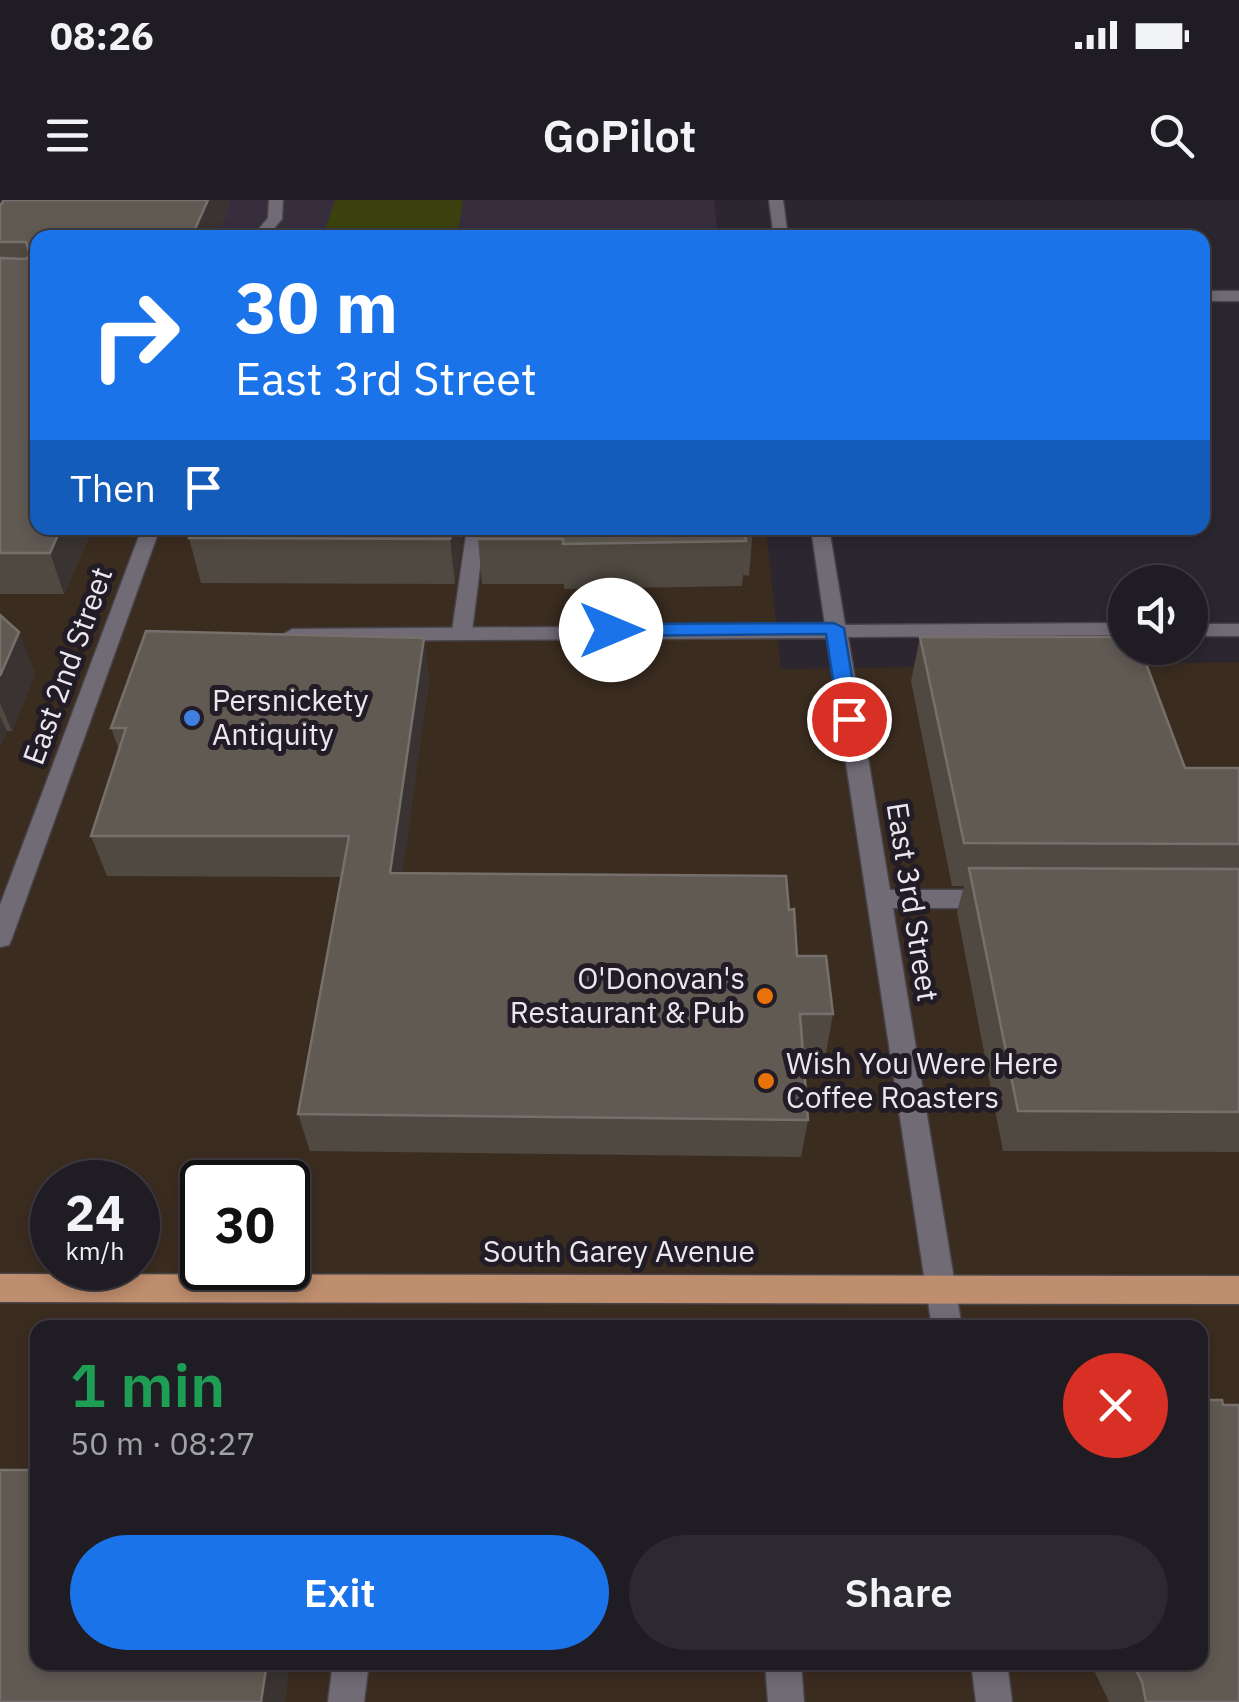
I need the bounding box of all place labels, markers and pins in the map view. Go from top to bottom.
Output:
pin [807,677,892,762]
place label: Persnickety Antiquity [212,680,369,753]
marker: Persnickety Antiquity [181,707,203,729]
place label: O'Donovan's Restaurant & Pub [510,958,745,1031]
marker: O'Donovan's Restaurant & Pub [754,985,776,1007]
place label: Wish You Were Here Coffee Roasters [786,1043,1058,1116]
marker: Wish You Were Here Coffee Roasters [755,1070,777,1092]

